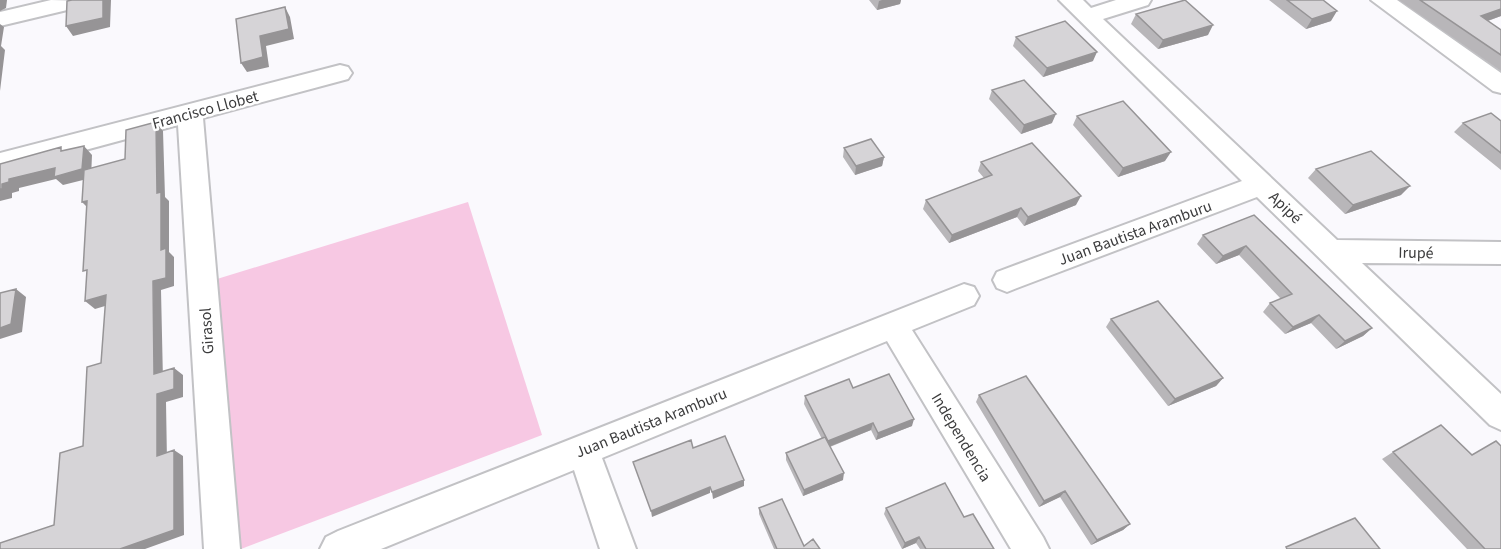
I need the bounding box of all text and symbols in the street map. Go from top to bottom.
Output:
street label: Francisco Llobet [150,85,261,135]
street label: Apipé [1264,186,1307,229]
street label: Juan Bautista Aramburu [1056,195,1215,271]
street label: Irupé [1398,242,1434,264]
street label: Girasol [194,307,220,355]
street label: Juan Bautista Aramburu [572,382,730,463]
street label: Independencia [926,389,996,486]

